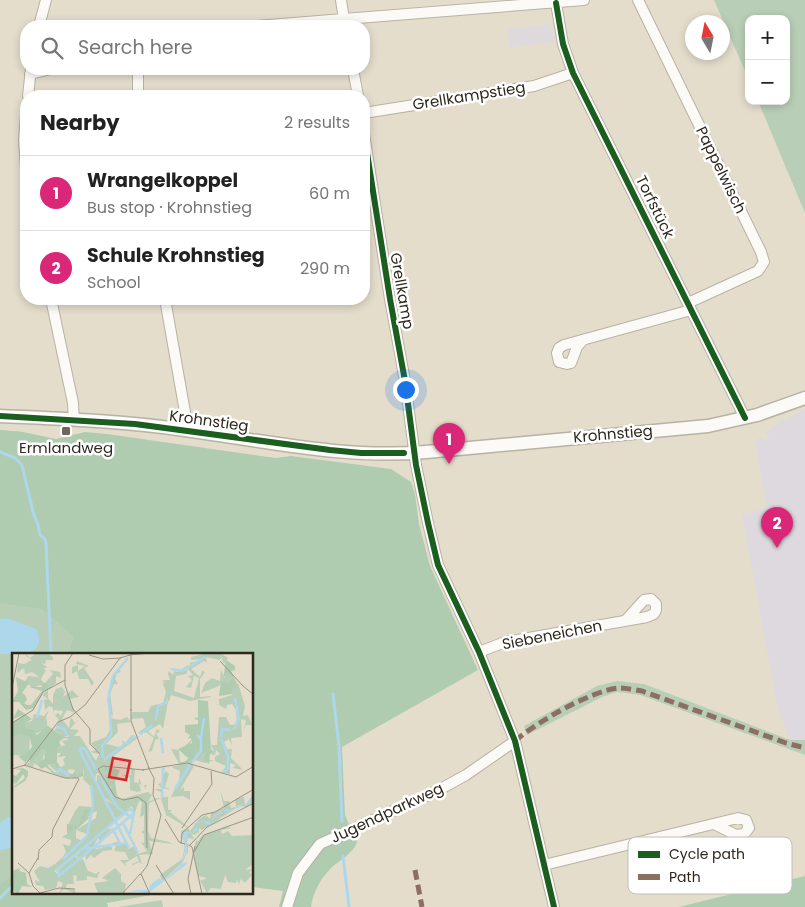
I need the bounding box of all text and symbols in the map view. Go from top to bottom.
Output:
north arrow [685,15,730,60]
map controls [745,15,790,105]
button: + [745,15,790,60]
search box [20,20,370,75]
icon: search [38,34,66,62]
text: Search here [78,34,192,61]
button: − [745,60,790,105]
street label: Grellkampstieg [411,76,527,115]
text: Nearby [40,108,120,137]
text: 2 results [284,111,350,134]
street label: Pappelwisch [691,123,752,217]
text: Wrangelkoppel [87,167,238,194]
street label: Torfstück [631,172,680,242]
text: 1 [53,182,59,205]
text: 60 m [309,182,350,205]
text: Bus stop · Krohnstieg [87,196,252,219]
text: Schule Krohnstieg [87,242,265,269]
street label: Grellkamp [385,251,420,331]
text: 2 [51,257,61,280]
text: 290 m [300,257,350,280]
text: School [87,271,141,294]
your location [393,377,419,403]
street label: Krohnstieg [168,405,250,436]
street label: Krohnstieg [572,420,654,447]
pin: 1 [433,423,465,464]
marker: Ermlandweg [60,425,72,437]
place label: Ermlandweg [19,437,113,458]
pin: 2 [761,507,793,548]
street label: Siebeneichen [500,615,604,654]
inset map [12,653,254,894]
street label: Jugendparkweg [327,777,447,848]
legend [628,837,792,894]
text: Cycle path [669,844,745,864]
text: Path [669,867,701,887]

